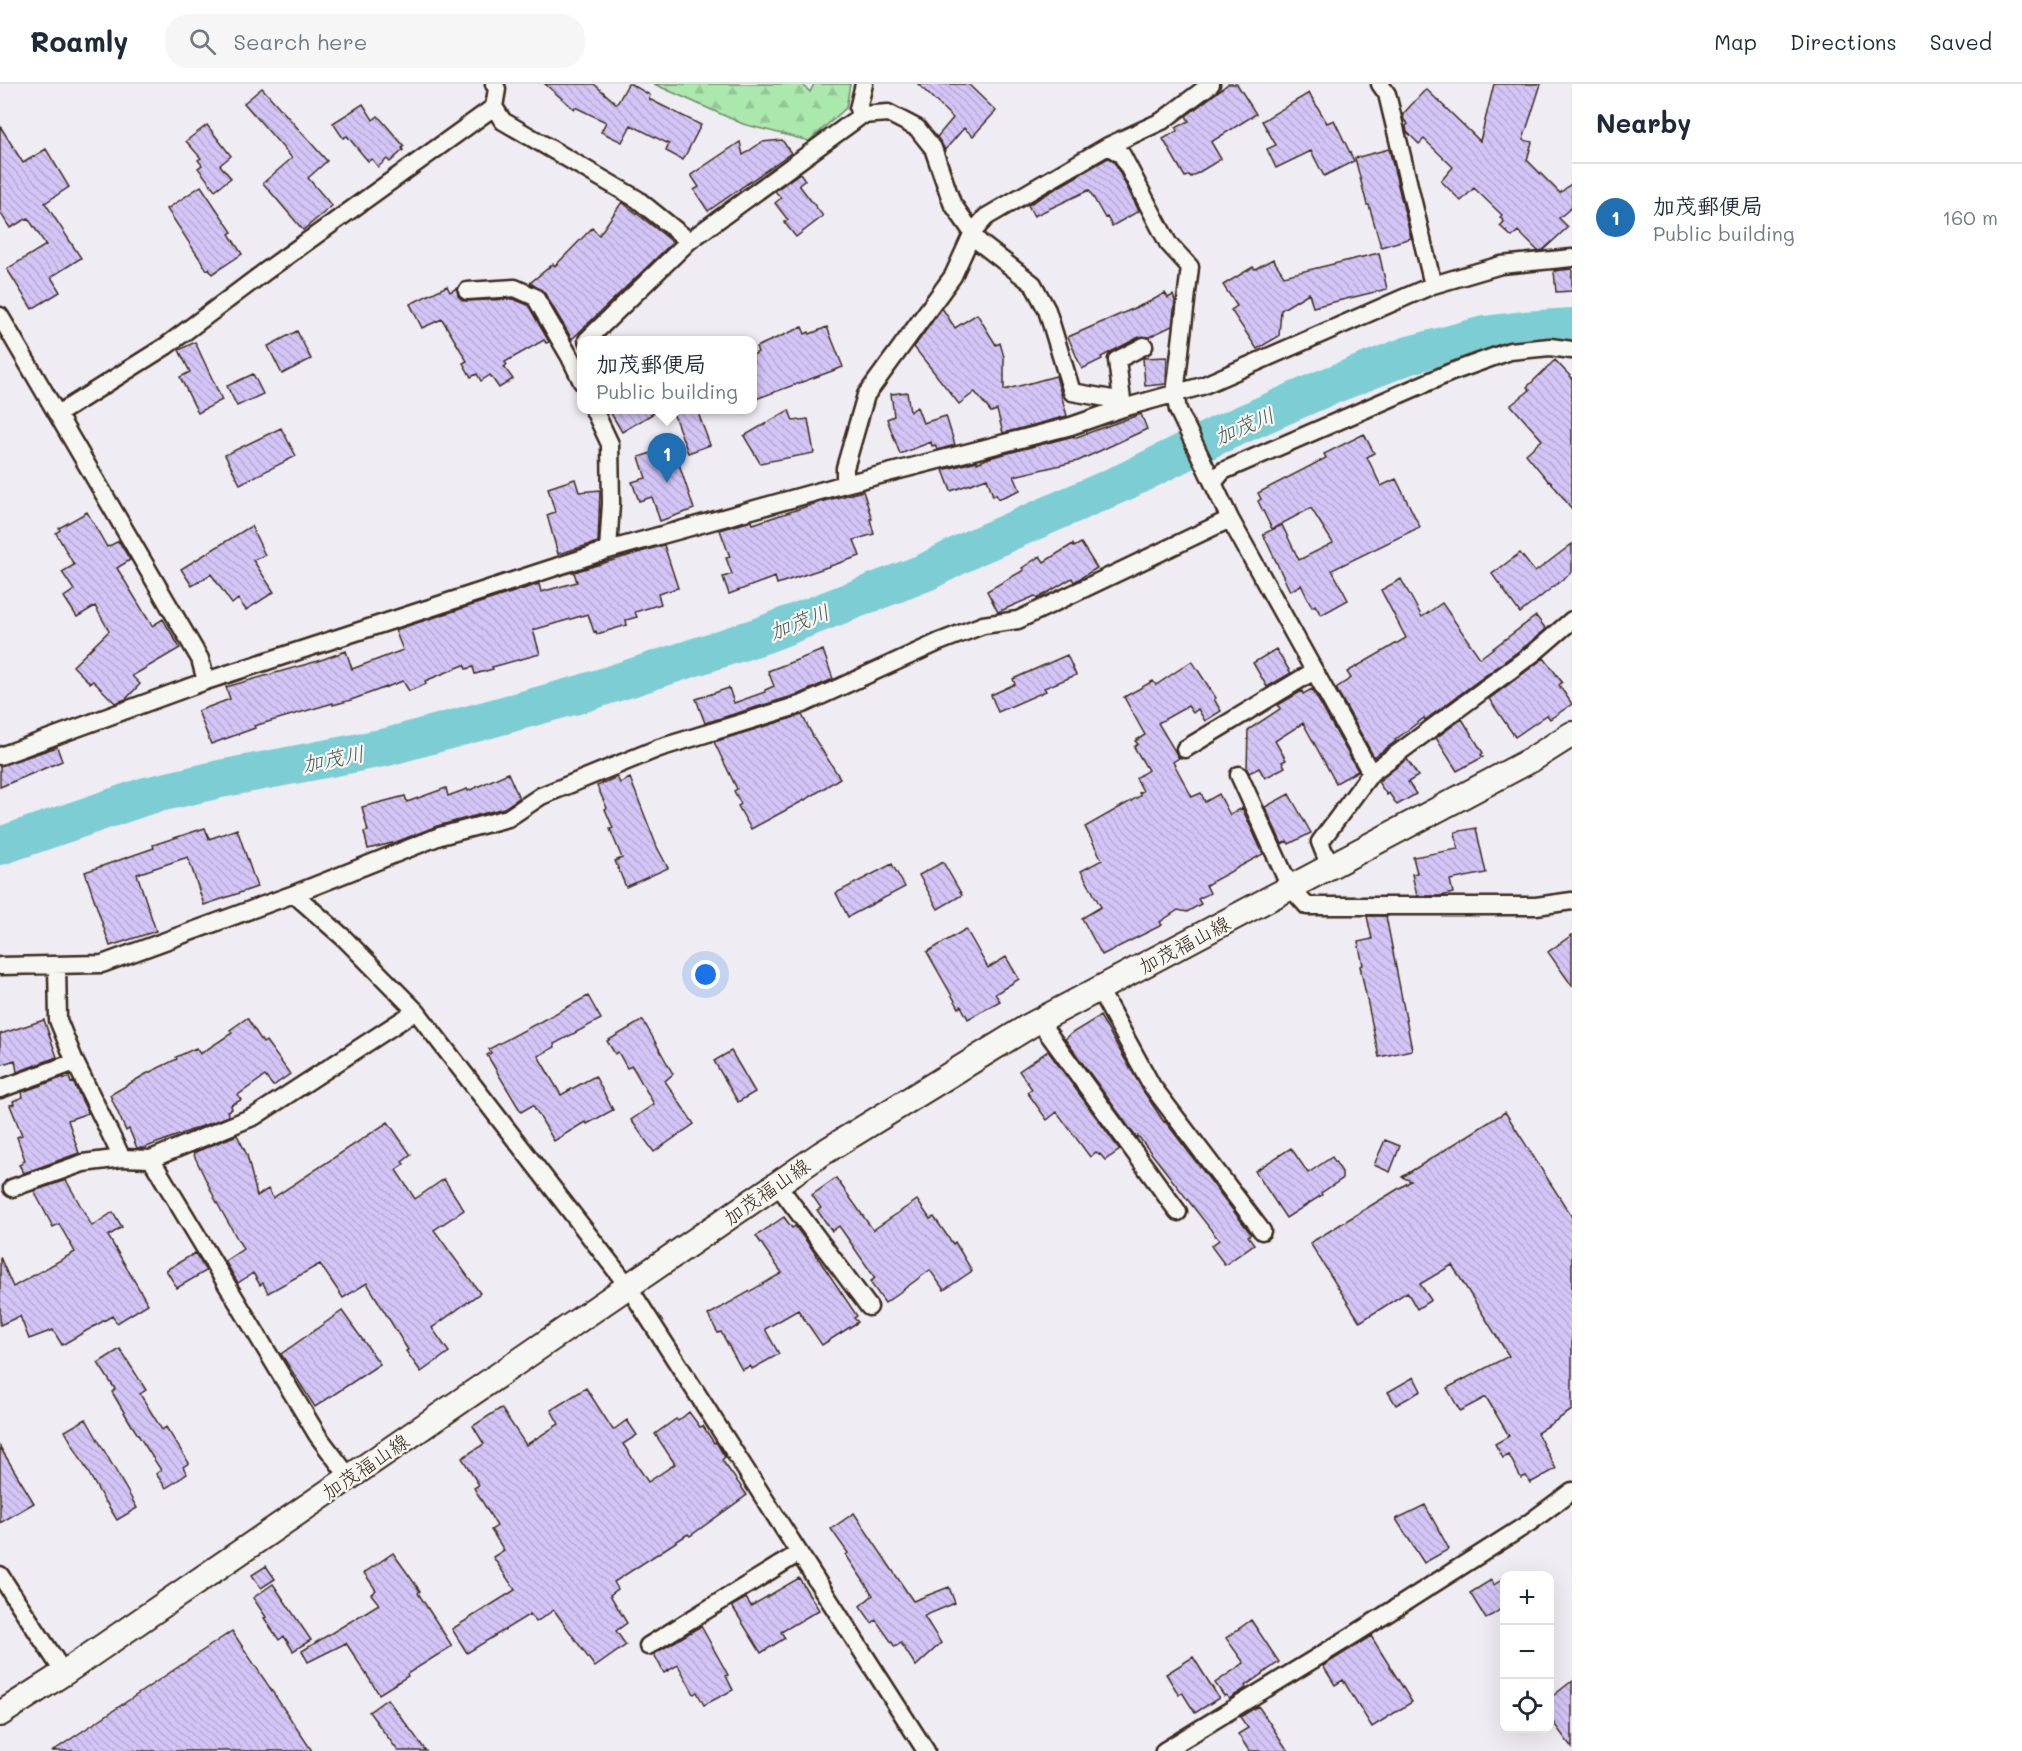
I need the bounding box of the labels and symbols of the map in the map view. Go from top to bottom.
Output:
water label: 加茂川 [1210,400,1278,450]
pin: 1 [648,434,686,483]
water label: 加茂川 [765,597,833,645]
water label: 加茂川 [300,739,366,777]
street label: 加茂福山線 [1134,909,1234,979]
your location [691,960,720,989]
street label: 加茂福山線 [718,1152,814,1230]
street label: 加茂福山線 [316,1427,414,1505]

